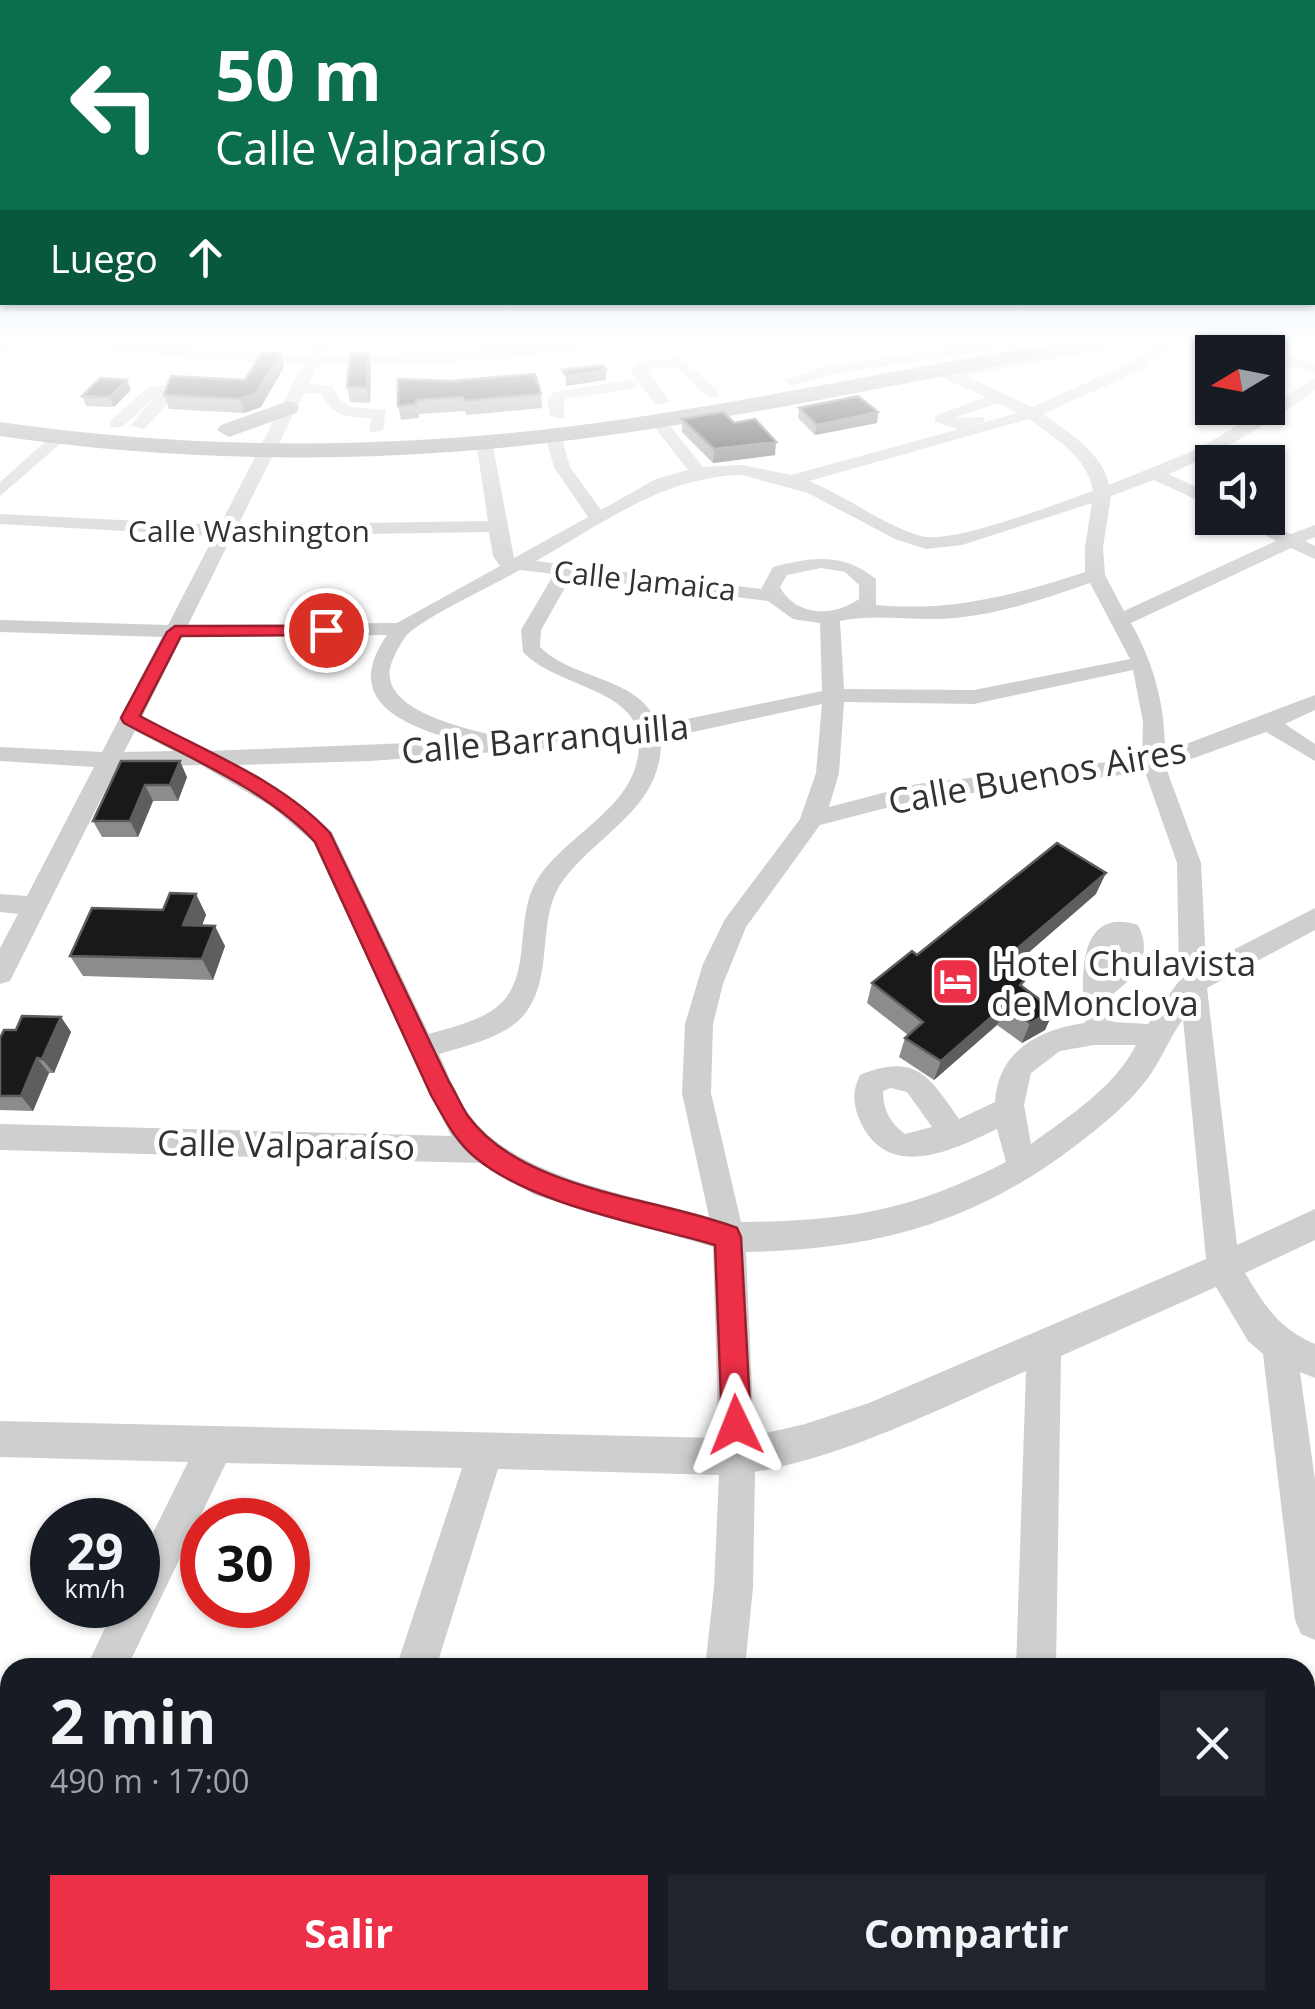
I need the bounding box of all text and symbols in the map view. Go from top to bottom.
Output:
text: 50 m [215,26,382,122]
icon: left [50,40,180,170]
text: Calle Valparaíso [215,117,547,178]
icon: ahead [178,230,233,285]
text: Luego [50,232,158,284]
north arrow [1195,335,1285,425]
map controls [1195,335,1285,535]
button: sound [1195,445,1285,535]
street label: Calle Washington [128,510,370,551]
street label: Calle Jamaica [552,550,738,610]
pin [284,588,369,673]
icon: arrive [299,603,354,658]
street label: Calle Barranquilla [399,702,691,774]
street label: Calle Buenos Aires [884,726,1190,824]
place label: Hotel Chulavista de Monclova [991,939,1256,1026]
hotel icon: Hotel Chulavista de Monclova [930,956,982,1008]
street label: Calle Valparaíso [156,1118,416,1170]
position arrow [684,1373,788,1477]
speed limit sign: 30 [180,1498,310,1628]
text: 29 [66,1517,124,1585]
text: km/h [65,1571,125,1605]
text: 2 min [50,1680,217,1762]
button: close [1160,1691,1265,1796]
text: 490 m · 17:00 [50,1759,249,1802]
button: Salir [50,1875,648,1990]
button: Compartir [668,1875,1265,1990]

